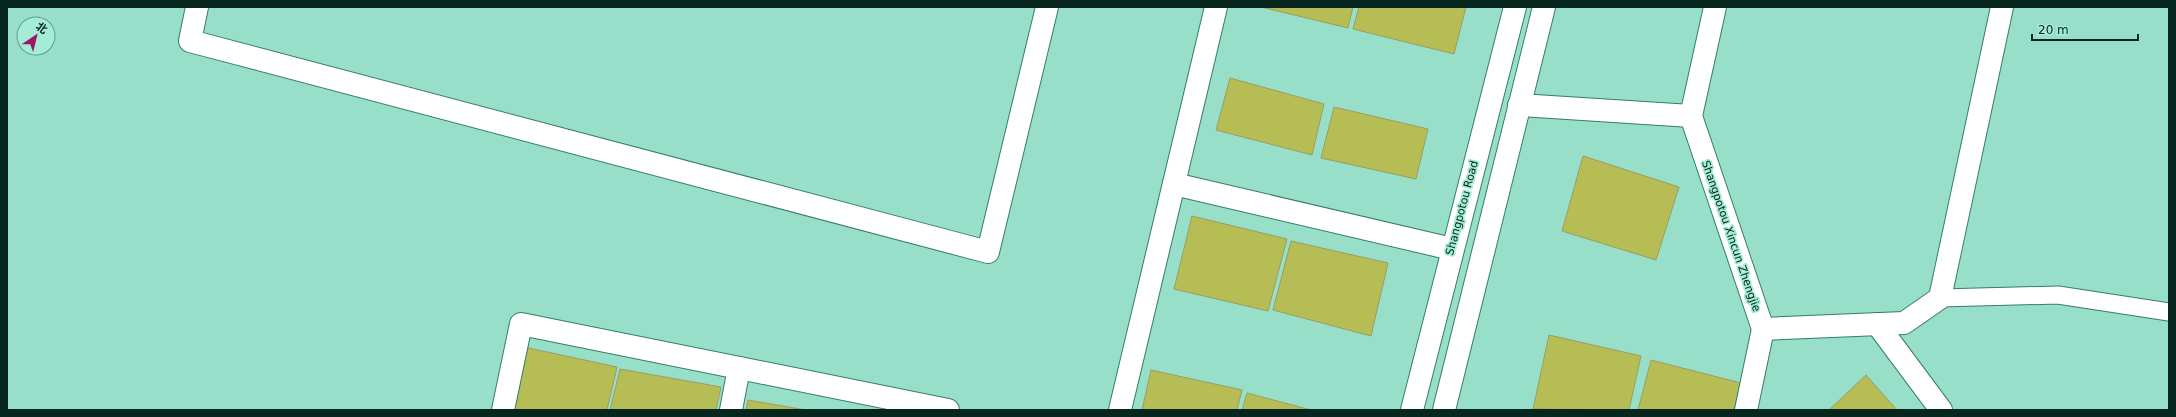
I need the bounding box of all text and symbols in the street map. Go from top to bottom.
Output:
north arrow [16,16,56,56]
scale bar [2032,16,2138,42]
text: 北 [33,20,50,37]
text: 20 m [2038,23,2069,37]
street label: Shangpotou Road [1443,159,1481,257]
street label: Shangpotou Xincun Zhengjie [1699,159,1763,314]

